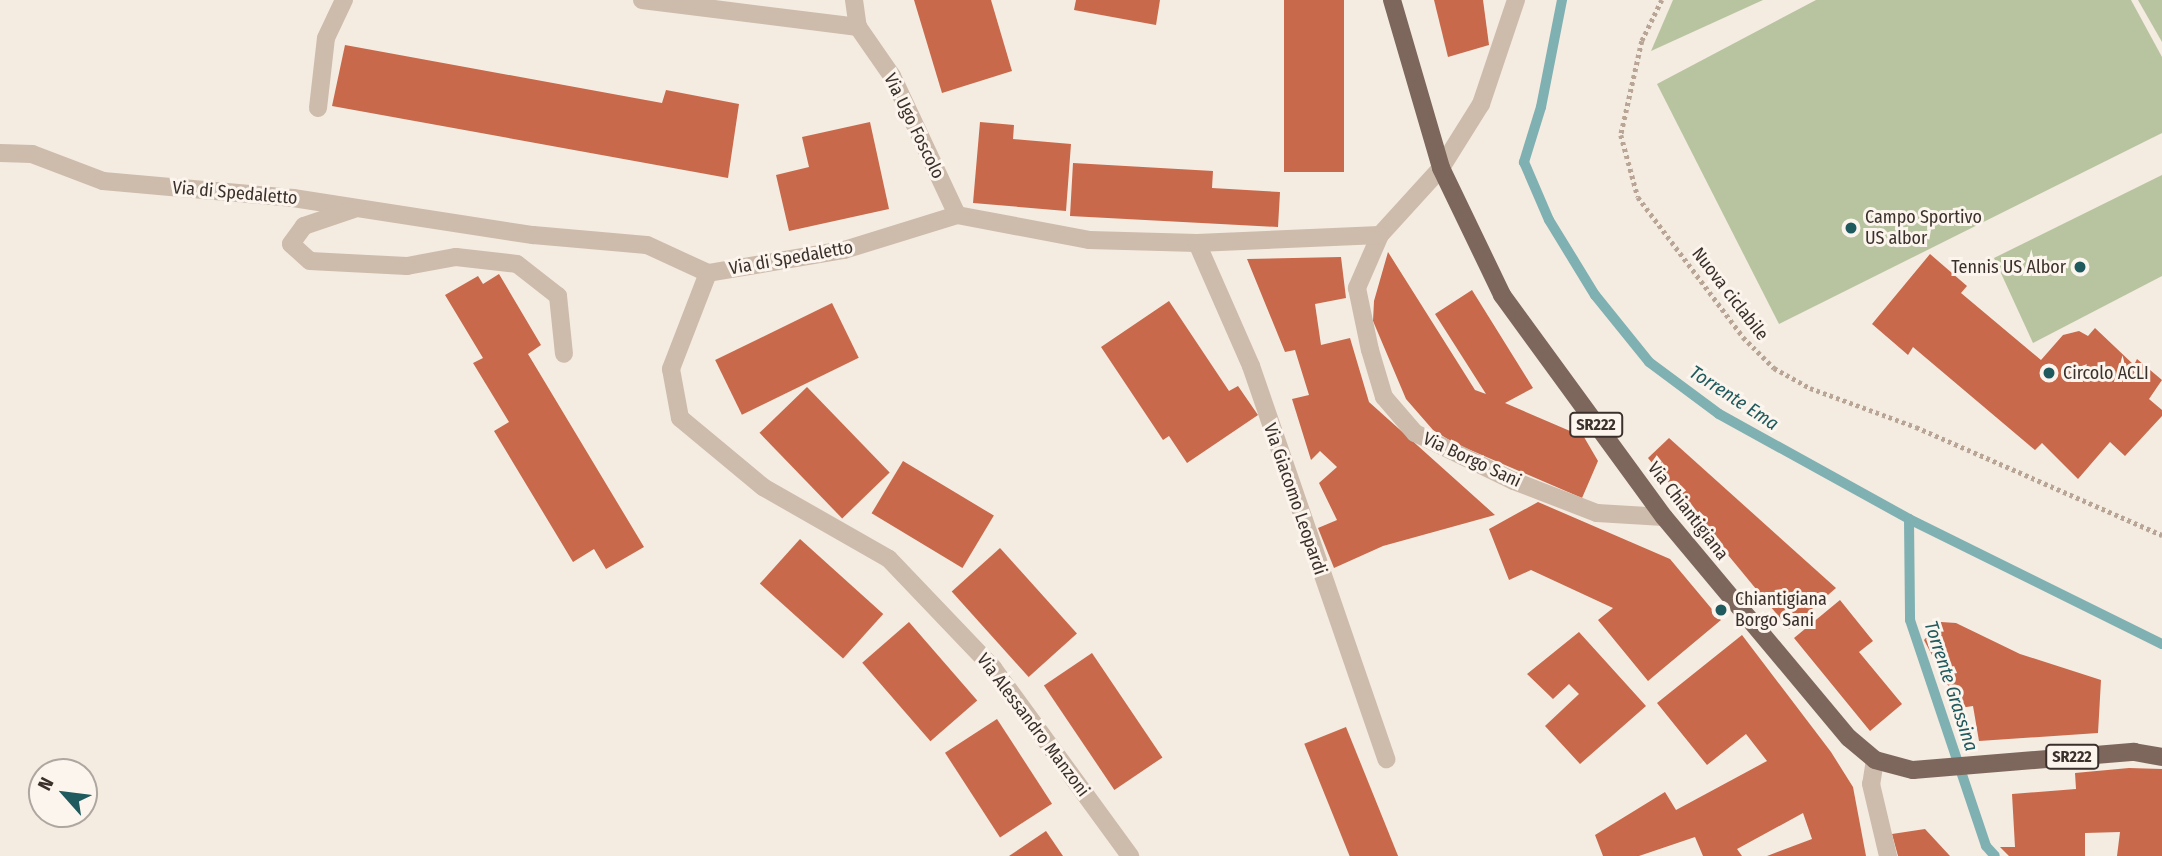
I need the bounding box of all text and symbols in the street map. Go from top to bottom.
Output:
street label: Via Ugo Foscolo [879,70,949,182]
street label: Via di Spedaletto [172,177,298,209]
place label: Campo Sportivo US albor [1865,207,1982,249]
marker: Campo Sportivo US albor [1843,220,1859,236]
street label: Via di Spedaletto [727,236,855,280]
street label: Nuova ciclabile [1687,243,1773,345]
place label: Tennis US Albor [1951,256,2066,278]
marker: Tennis US Albor [2072,259,2088,275]
water label: Torrente Ema [1685,361,1783,435]
place label: Circolo ACLI [2063,362,2149,384]
marker: Circolo ACLI [2041,365,2057,381]
road number: SR222 [1568,412,1624,438]
street label: Via Giacomo Leopardi [1259,420,1331,578]
street label: Via Borgo Sani [1420,428,1524,492]
street label: Via Chiantigiana [1643,458,1733,564]
place label: Chiantigiana Borgo Sani [1735,589,1827,632]
marker: Chiantigiana Borgo Sani [1713,602,1729,618]
water label: Torrente Grassina [1919,618,1983,754]
street label: Via Alessandro Manzoni [972,649,1094,801]
road number: SR222 [2044,744,2100,770]
north arrow [28,758,98,828]
text: N [33,773,59,794]

